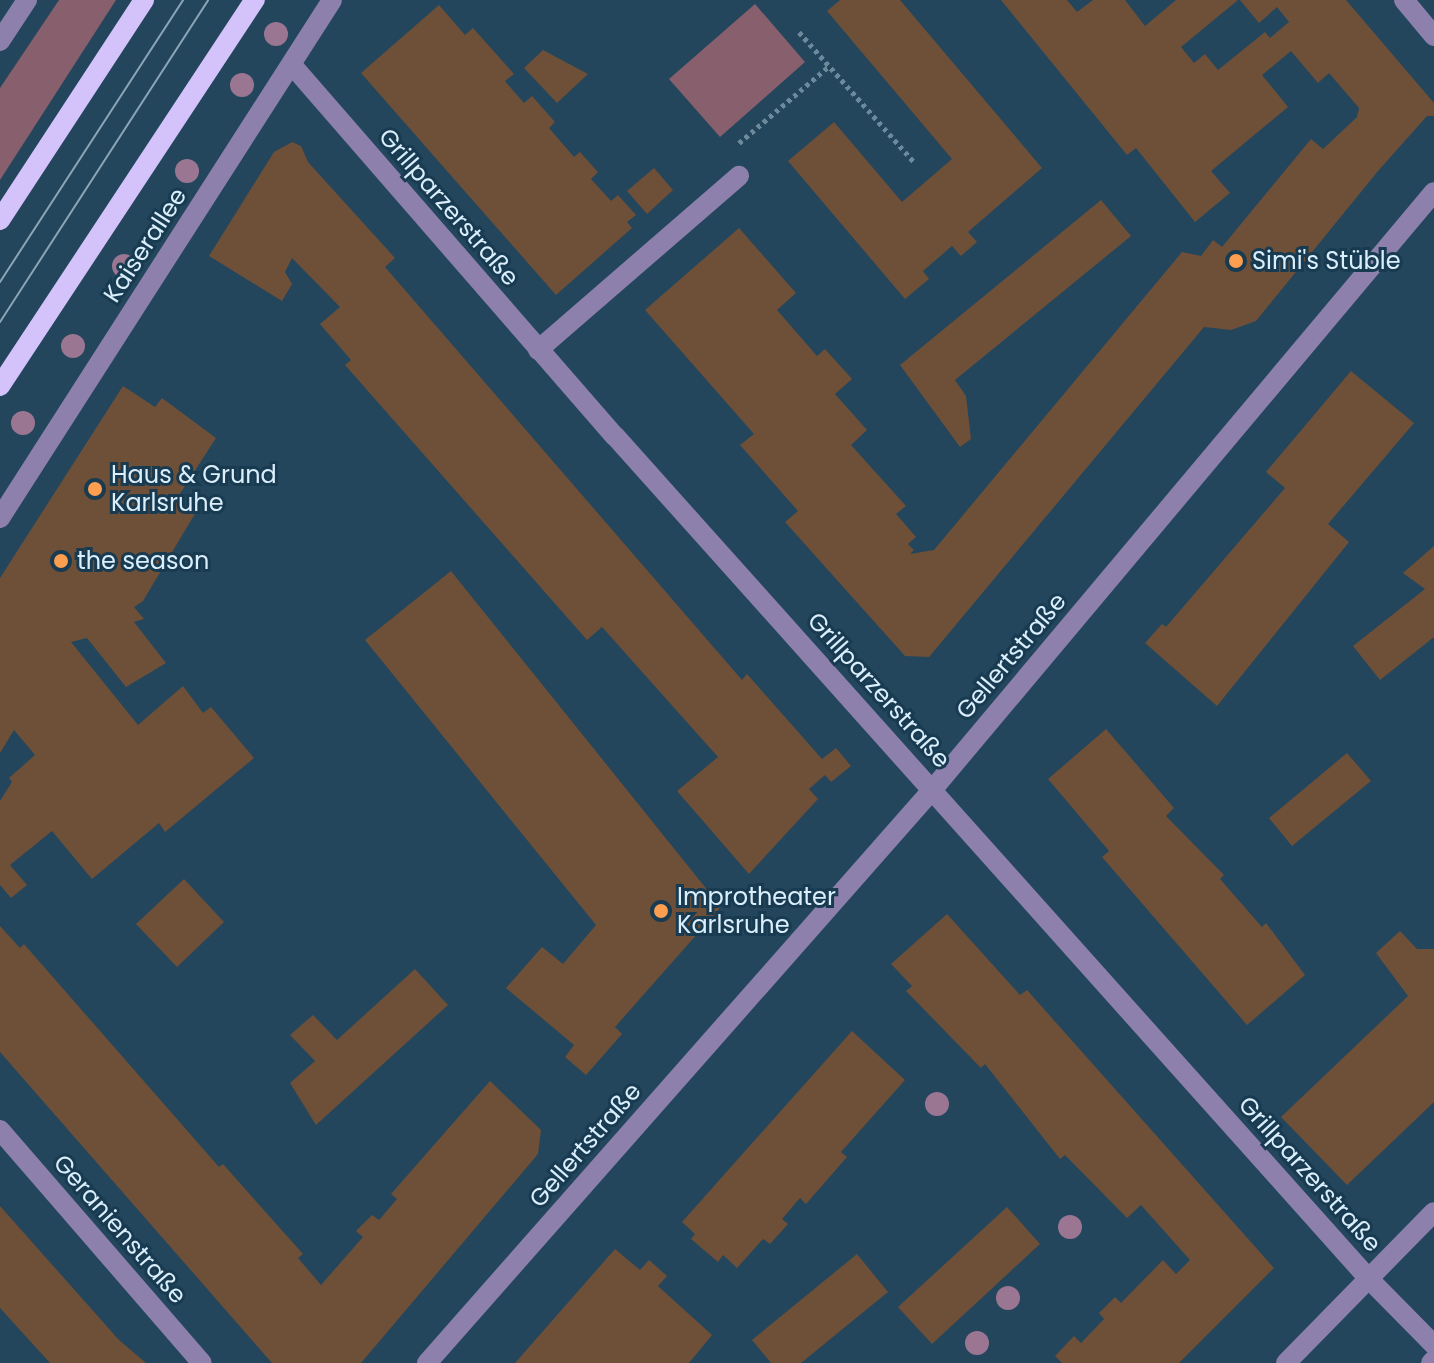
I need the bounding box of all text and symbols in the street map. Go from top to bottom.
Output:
street label: Grillparzerstraße [373,122,525,292]
street label: Kaiserallee [97,182,193,308]
place label: Simi's Stüble [1252,247,1401,275]
marker: Simi's Stüble [1227,252,1245,270]
place label: Haus & Grund Karlsruhe [111,461,277,517]
marker: Haus & Grund Karlsruhe [86,480,104,498]
place label: the season [77,547,209,575]
marker: the season [52,552,70,570]
street label: Gellertstraße [950,587,1072,725]
street label: Grillparzerstraße [802,606,956,774]
place label: Improtheater Karlsruhe [677,883,836,939]
marker: Improtheater Karlsruhe [652,902,670,920]
street label: Gellertstraße [523,1077,647,1213]
street label: Grillparzerstraße [1233,1090,1387,1258]
street label: Geranienstraße [47,1149,193,1309]

